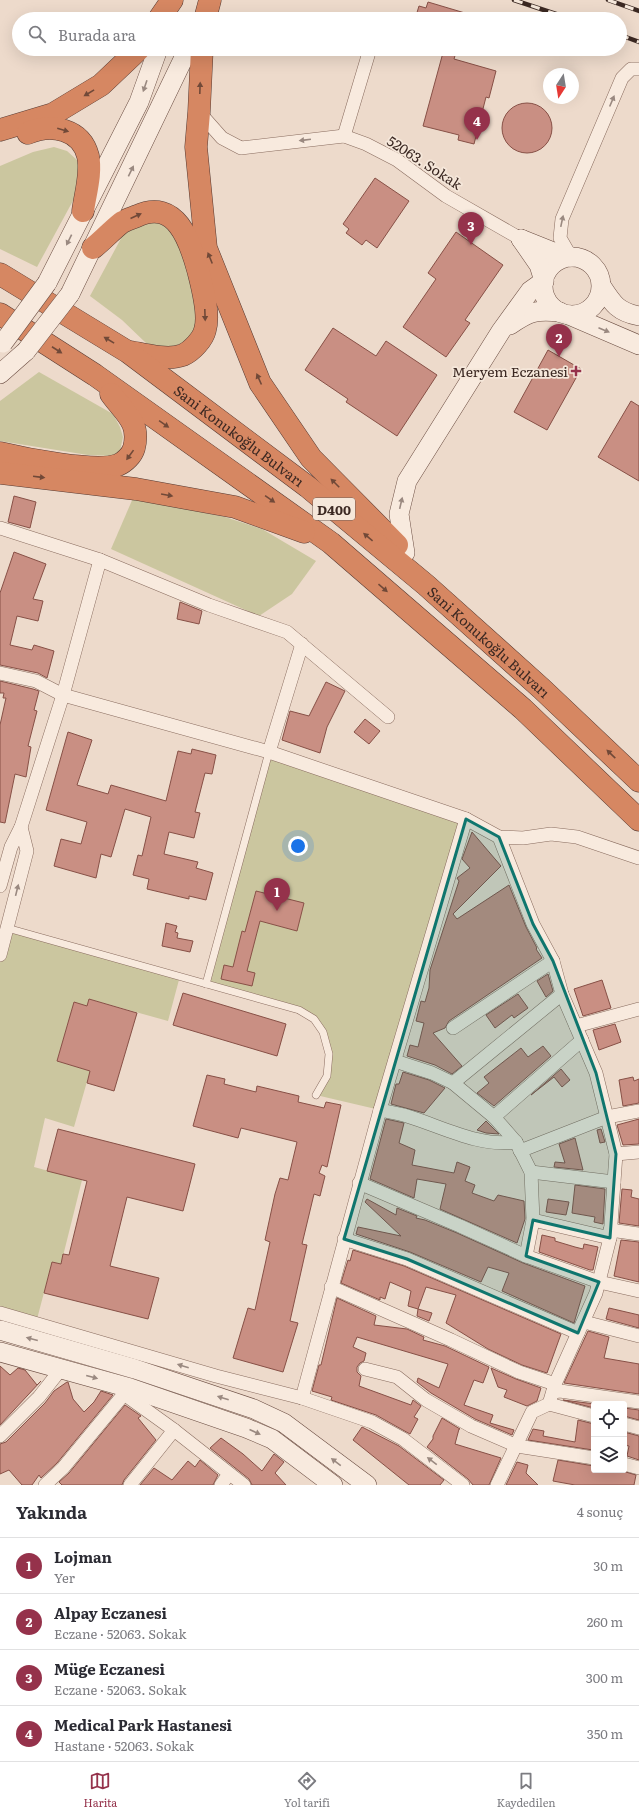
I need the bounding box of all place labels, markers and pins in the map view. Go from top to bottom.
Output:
pin: 4 [464,107,490,140]
pin: 3 [458,212,484,245]
pin: 2 [546,324,572,357]
place label: Meryem Eczanesi [452,361,568,381]
marker: Meryem Eczanesi [571,366,581,376]
pin: 1 [264,878,290,911]

